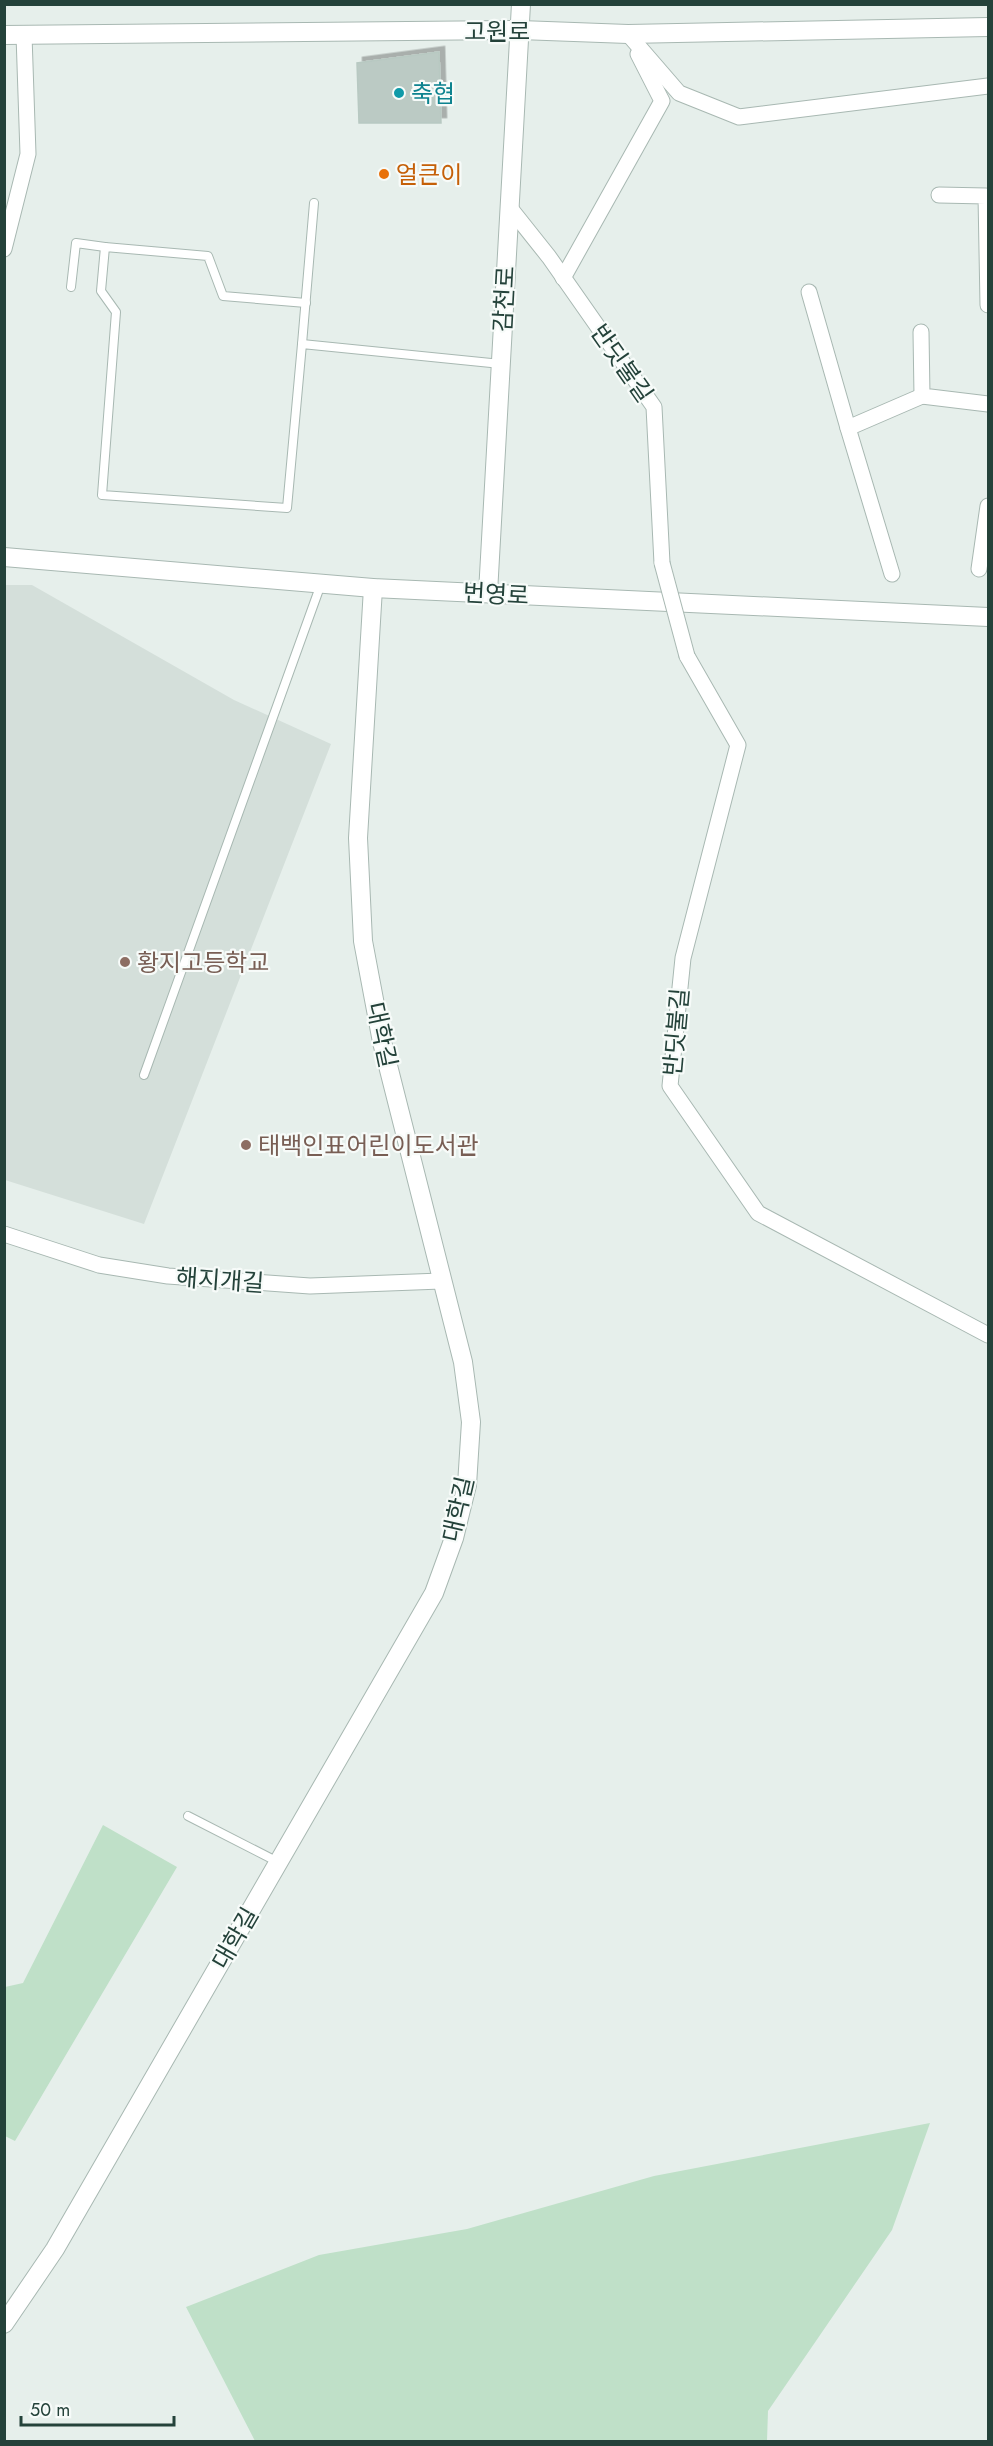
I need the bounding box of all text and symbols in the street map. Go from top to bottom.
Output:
street label: 고원로 [464,14,530,49]
place label: 축협 [411,76,455,111]
marker: 축협 [392,86,406,100]
place label: 얼큰이 [396,157,462,192]
marker: 얼큰이 [377,167,391,181]
street label: 감천로 [485,265,523,333]
street label: 반딧불길 [582,317,662,409]
street label: 번영로 [462,575,530,613]
place label: 황지고등학교 [137,945,269,980]
marker: 황지고등학교 [118,955,132,969]
street label: 반딧불길 [655,986,697,1078]
street label: 대학길 [358,999,406,1071]
place label: 태백인표어린이도서관 [258,1128,479,1163]
marker: 태백인표어린이도서관 [239,1138,253,1152]
street label: 해지개길 [175,1259,265,1301]
street label: 대학길 [433,1473,483,1545]
street label: 대학길 [203,1901,267,1975]
scale bar [21,2389,174,2427]
text: 50 m [30,2397,70,2423]

